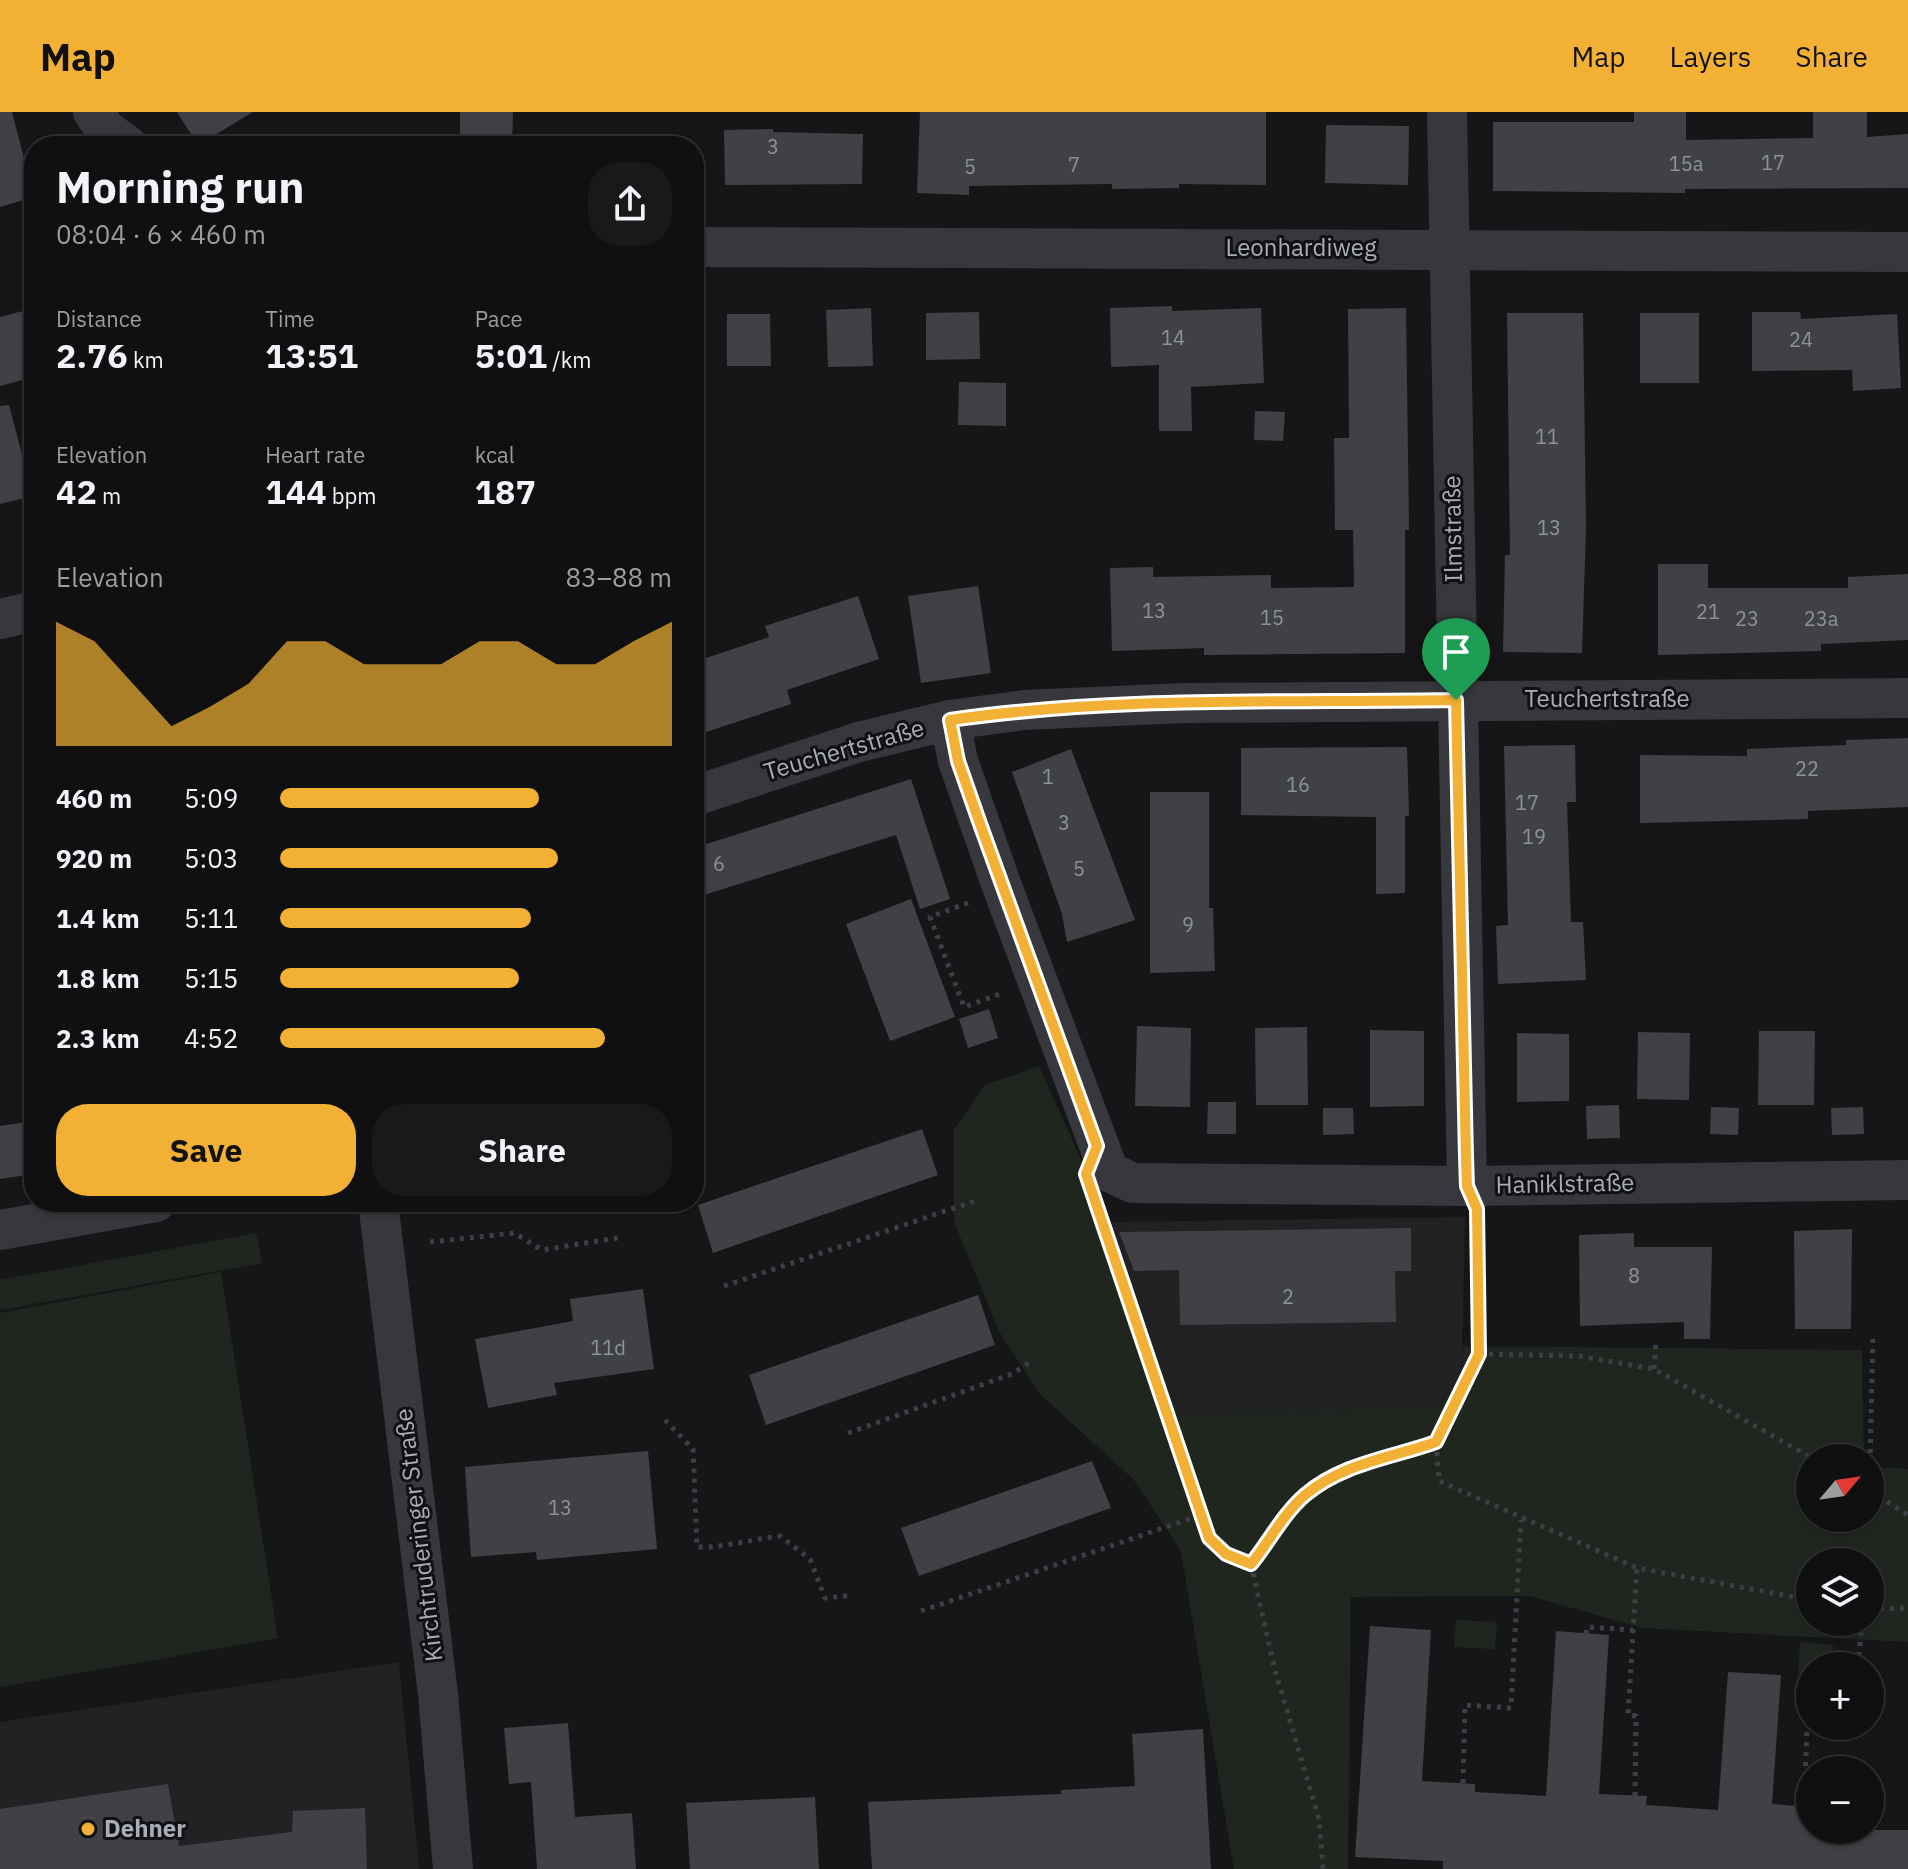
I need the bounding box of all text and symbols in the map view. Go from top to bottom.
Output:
text: Map [40,32,116,81]
text: Map [1571,38,1625,75]
text: Layers [1669,38,1751,75]
text: Share [1795,38,1868,75]
house number: 3 [767,133,779,160]
house number: 17 [1761,149,1785,176]
house number: 15a [1669,150,1704,177]
house number: 7 [1068,151,1080,178]
house number: 5 [964,153,976,180]
text: Morning run [56,158,305,215]
button: share [588,162,672,246]
text: 08:04 · 6 × 460 m [56,217,266,251]
street label: Leonhardiweg [1225,231,1377,263]
text: Distance [56,304,142,333]
text: Time [265,304,315,333]
text: Pace [475,304,523,333]
house number: 14 [1161,324,1185,351]
house number: 24 [1789,326,1813,353]
text: 2.76 [56,333,128,377]
text: 13:51 [265,333,358,377]
text: 5:01 [475,333,547,377]
text: km [128,345,164,374]
text: /km [547,345,592,374]
house number: 11 [1535,423,1559,450]
text: Elevation [56,440,147,469]
text: Heart rate [265,440,365,469]
text: kcal [475,440,515,469]
text: 42 [56,469,97,513]
text: 144 [265,469,327,513]
text: 187 [475,469,536,513]
street label: Ilmstraße [1435,475,1469,583]
text: m [97,481,121,510]
text: bpm [327,481,376,510]
house number: 13 [1537,514,1561,541]
text: Elevation [56,560,164,594]
text: 83–88 m [565,560,672,594]
house number: 13 [1142,597,1166,624]
house number: 21 [1696,598,1720,625]
house number: 15 [1260,604,1284,631]
house number: 23 [1735,605,1759,632]
house number: 23a [1804,605,1839,632]
pin [1422,618,1490,700]
icon: arrive [1434,630,1478,674]
street label: Teuchertstraße [1524,682,1690,714]
street label: Teuchertstraße [760,711,928,787]
house number: 22 [1795,755,1819,782]
house number: 1 [1042,763,1054,790]
house number: 16 [1286,771,1310,798]
text: 460 m [56,781,132,815]
text: 5:09 [184,781,238,815]
house number: 17 [1515,789,1539,816]
house number: 3 [1058,809,1070,836]
house number: 19 [1522,823,1546,850]
text: 920 m [56,841,132,875]
text: 5:03 [184,841,238,875]
house number: 6 [713,850,725,877]
house number: 5 [1073,855,1085,882]
text: 1.4 km [56,901,140,935]
text: 5:11 [184,901,238,935]
house number: 9 [1182,911,1194,938]
text: 1.8 km [56,961,140,995]
text: 5:15 [184,961,238,995]
text: 2.3 km [56,1021,140,1055]
text: 4:52 [184,1021,238,1055]
button: Save [56,1104,356,1196]
button: Share [372,1104,672,1196]
street label: Haniklstraße [1495,1166,1635,1200]
house number: 8 [1628,1262,1640,1289]
house number: 2 [1282,1283,1294,1310]
house number: 11d [590,1334,626,1361]
street label: Kirchtruderinger Straße [387,1407,449,1663]
north arrow [1796,1444,1884,1532]
map controls [1796,1444,1884,1844]
house number: 13 [548,1494,572,1521]
button: layers [1796,1548,1884,1636]
button: + [1796,1652,1884,1740]
button: − [1796,1756,1884,1844]
place label: Dehner [104,1812,186,1844]
marker: Dehner [79,1820,97,1838]

